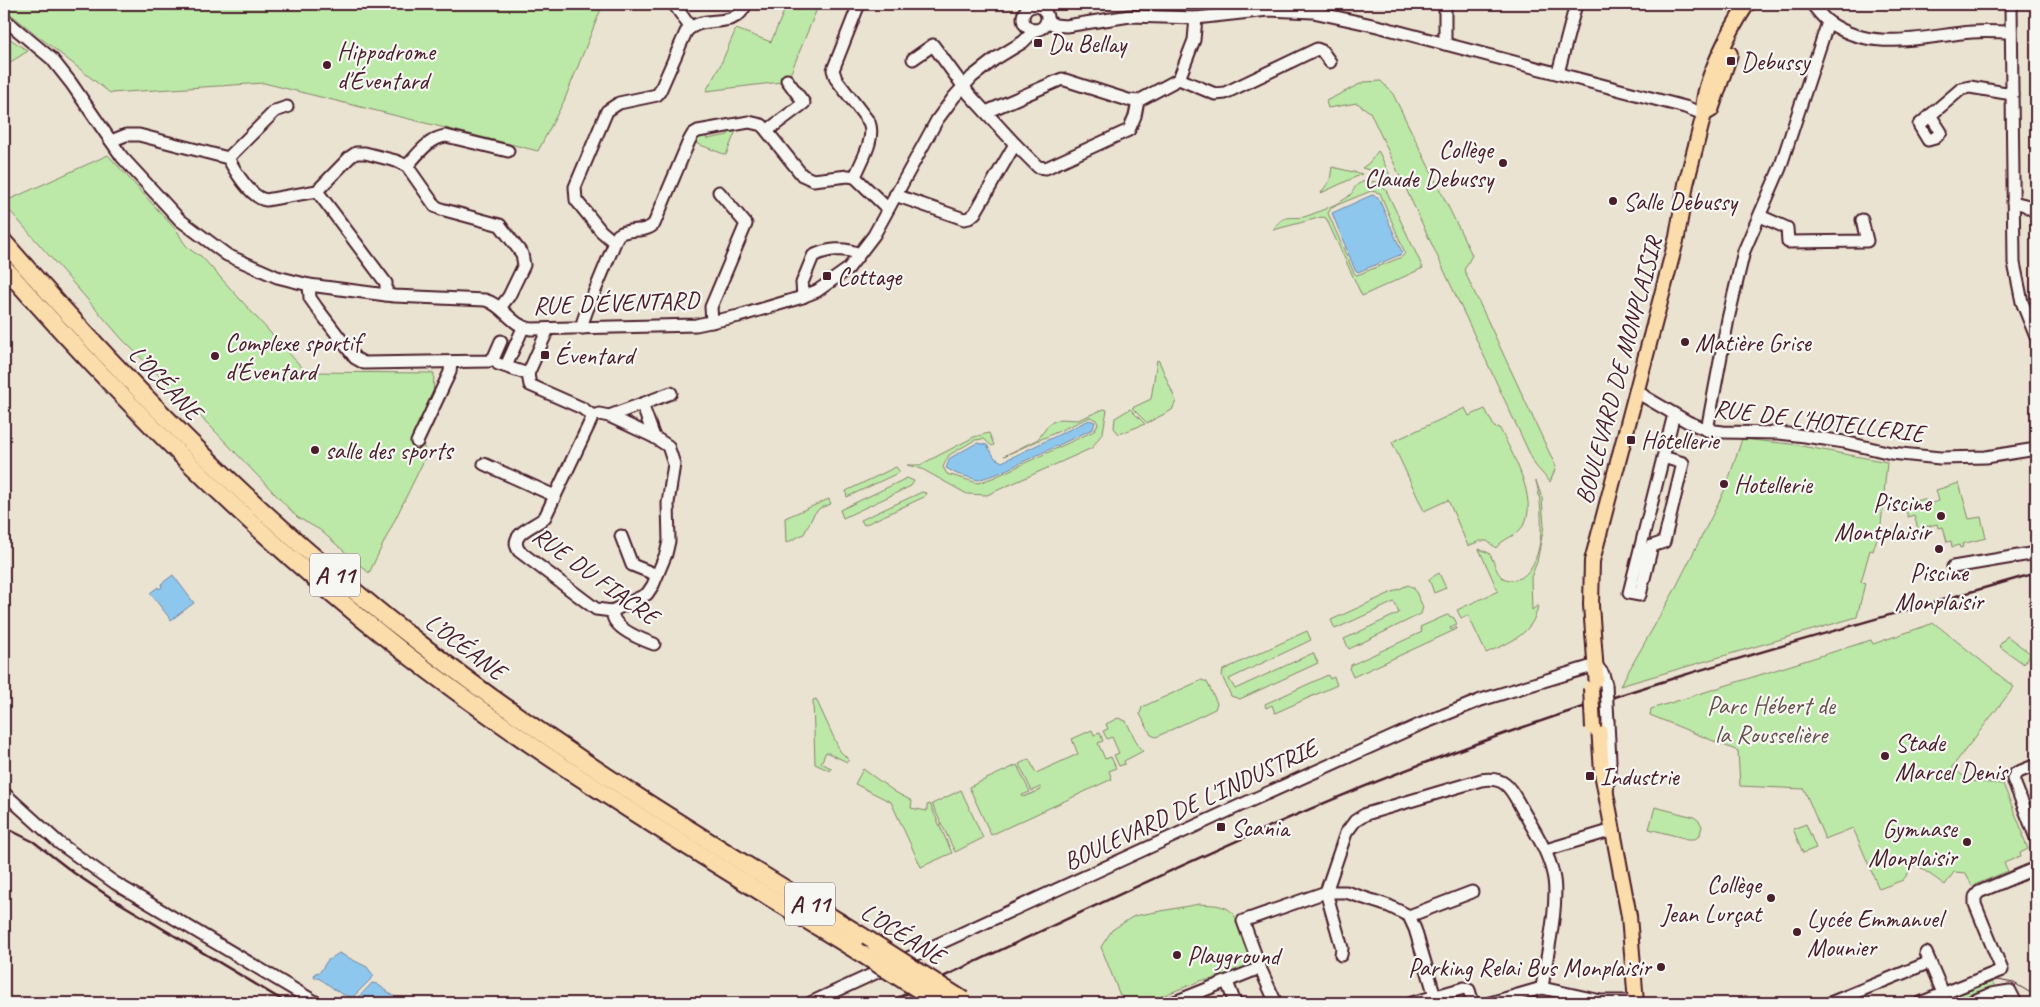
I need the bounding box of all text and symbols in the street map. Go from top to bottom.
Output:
place label: Du Bellay [1048,28,1128,60]
place label: Hippodrome d'Éventard [337,36,437,97]
marker: Du Bellay [1032,37,1044,49]
place label: Debussy [1741,46,1812,78]
marker: Debussy [1725,55,1737,67]
marker: Hippodrome d'Éventard [321,59,333,71]
place label: Collège Claude Debussy [1364,134,1495,195]
marker: Collège Claude Debussy [1497,157,1509,169]
place label: Salle Debussy [1623,186,1739,218]
marker: Salle Debussy [1607,195,1619,207]
street label: BOULEVARD DE MONPLAISIR [1568,232,1670,507]
place label: Cottage [837,261,903,293]
marker: Cottage [821,270,833,282]
street label: RUE D'ÉVENTARD [532,284,701,322]
place label: Complexe sportif d'Éventard [225,327,366,388]
place label: Matière Grise [1695,327,1813,359]
marker: Matière Grise [1679,336,1691,348]
street label: L’OCÉANE [122,338,211,430]
place label: Éventard [555,340,638,372]
marker: Éventard [539,349,551,361]
marker: Complexe sportif d'Éventard [209,350,221,362]
street label: RUE DE L'HOTELLERIE [1712,392,1929,450]
place label: Hôtellerie [1641,425,1721,457]
marker: Hôtellerie [1625,434,1637,446]
place label: salle des sports [325,435,455,467]
marker: salle des sports [309,444,321,456]
place label: Hotellerie [1734,469,1814,501]
marker: Hotellerie [1718,478,1730,490]
place label: Piscine Montplaisir [1834,487,1933,548]
marker: Piscine Montplaisir [1935,510,1947,522]
street label: RUE DU FIACRE [526,519,668,634]
marker: Piscine Monplaisir [1933,543,1945,555]
road number: A 11 [310,554,360,596]
place label: Piscine Monplaisir [1895,557,1985,618]
street label: L’OCÉANE [419,606,515,689]
park label: Parc Hébert de la Rousselière [1707,690,1837,751]
place label: Stade Marcel Denis [1895,727,2010,788]
street label: BOULEVARD DE L'INDUSTRIE [1058,731,1325,878]
marker: Stade Marcel Denis [1879,750,1891,762]
place label: Industrie [1600,761,1681,793]
marker: Industrie [1584,770,1596,782]
place label: Scania [1231,812,1291,844]
place label: Gymnase Monplaisir [1868,813,1959,874]
marker: Scania [1215,821,1227,833]
marker: Gymnase Monplaisir [1961,836,1973,848]
place label: Collège Jean Lurçat [1660,869,1764,930]
road number: A 11 [785,882,835,926]
marker: Collège Jean Lurçat [1765,892,1777,904]
street label: L’OCÉANE [855,896,953,974]
place label: Lycée Emmanuel Mounier [1807,903,1947,964]
marker: Lycée Emmanuel Mounier [1791,926,1803,938]
place label: Playground [1187,940,1283,972]
marker: Playground [1171,949,1183,961]
place label: Parking Relai Bus Monplaisir [1408,952,1653,984]
marker: Parking Relai Bus Monplaisir [1655,961,1667,973]

